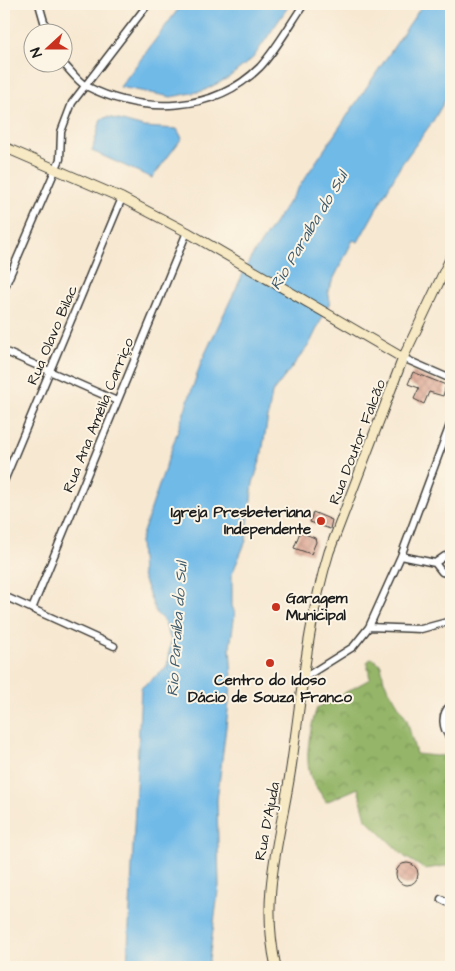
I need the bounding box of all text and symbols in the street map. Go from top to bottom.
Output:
north arrow [22,22,72,72]
text: N [26,44,48,60]
water label: Rio Paraíba do Sul [265,165,354,294]
street label: Rua Olavo Bilac [22,282,83,388]
street label: Rua Ana Amélia Carriço [58,334,139,496]
street label: Rua Doutor Falcão [324,376,391,508]
place label: Igreja Presbeteriana Independente [171,502,311,540]
marker: Igreja Presbeteriana Independente [315,515,327,527]
water label: Rio Paraíba do Sul [161,558,193,697]
place label: Garagem Municipal [286,588,348,626]
marker: Garagem Municipal [270,601,282,613]
marker: Centro do Idoso Dácio de Souza Franco [264,657,276,669]
place label: Centro do Idoso Dácio de Souza Franco [188,670,352,708]
street label: Rua D'Ajuda [250,780,285,862]

